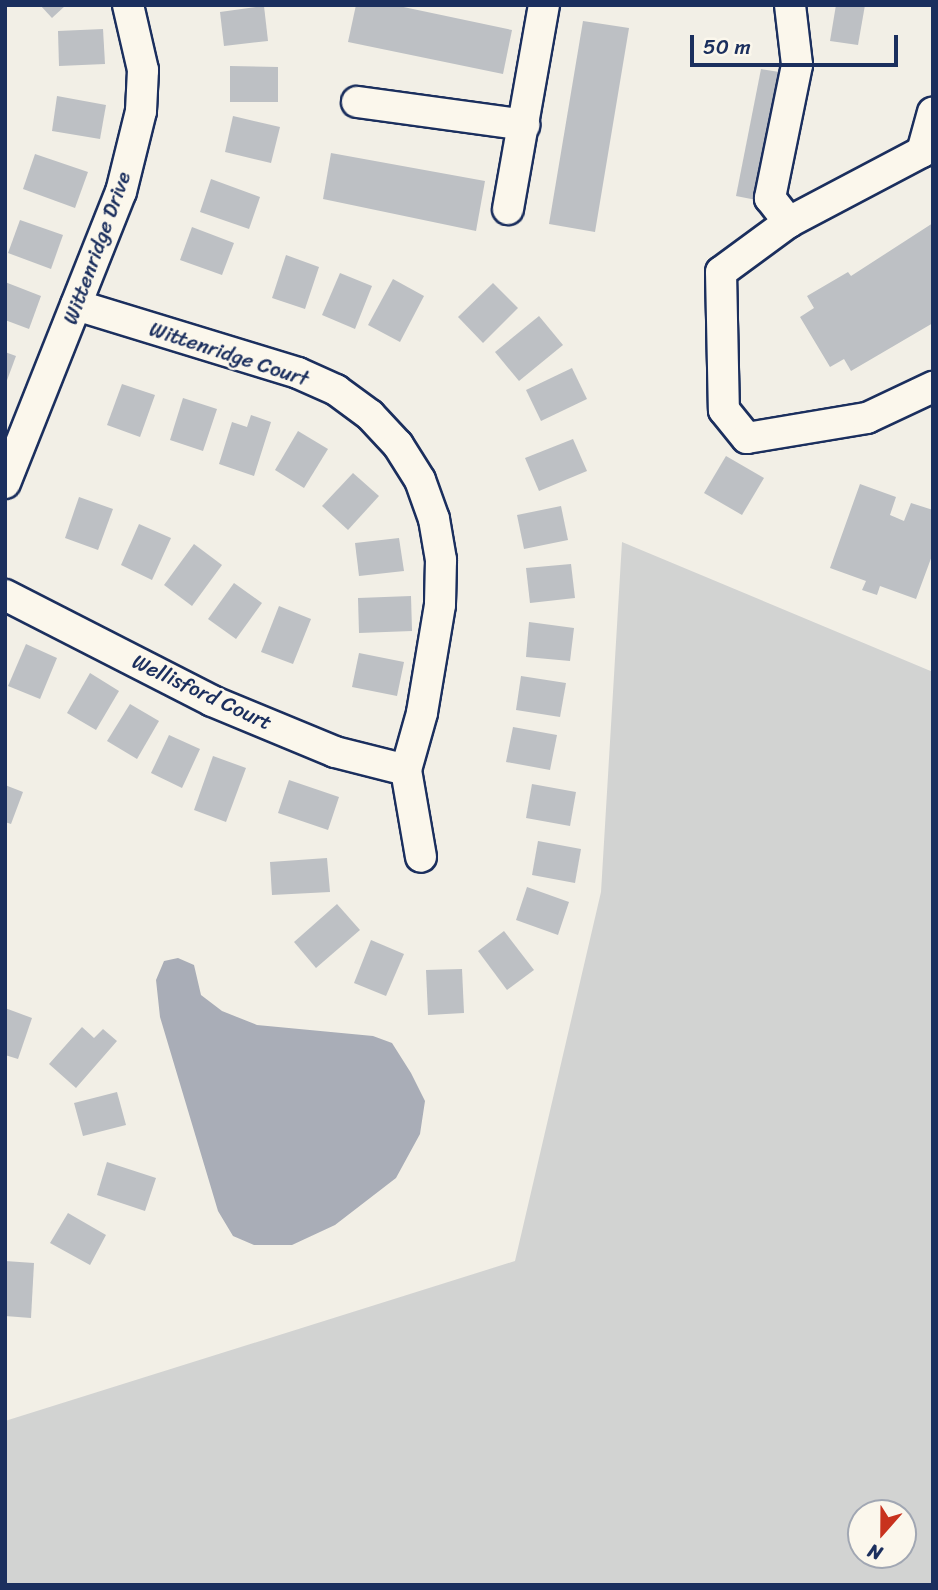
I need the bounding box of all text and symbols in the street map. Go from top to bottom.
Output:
scale bar [693,21,901,65]
text: 50 m [703,28,751,66]
street label: Wittenridge Drive [58,168,136,328]
street label: Wittenridge Court [146,316,312,392]
street label: Wellisford Court [128,649,276,735]
north arrow [847,1499,917,1569]
text: N [863,1534,887,1570]

